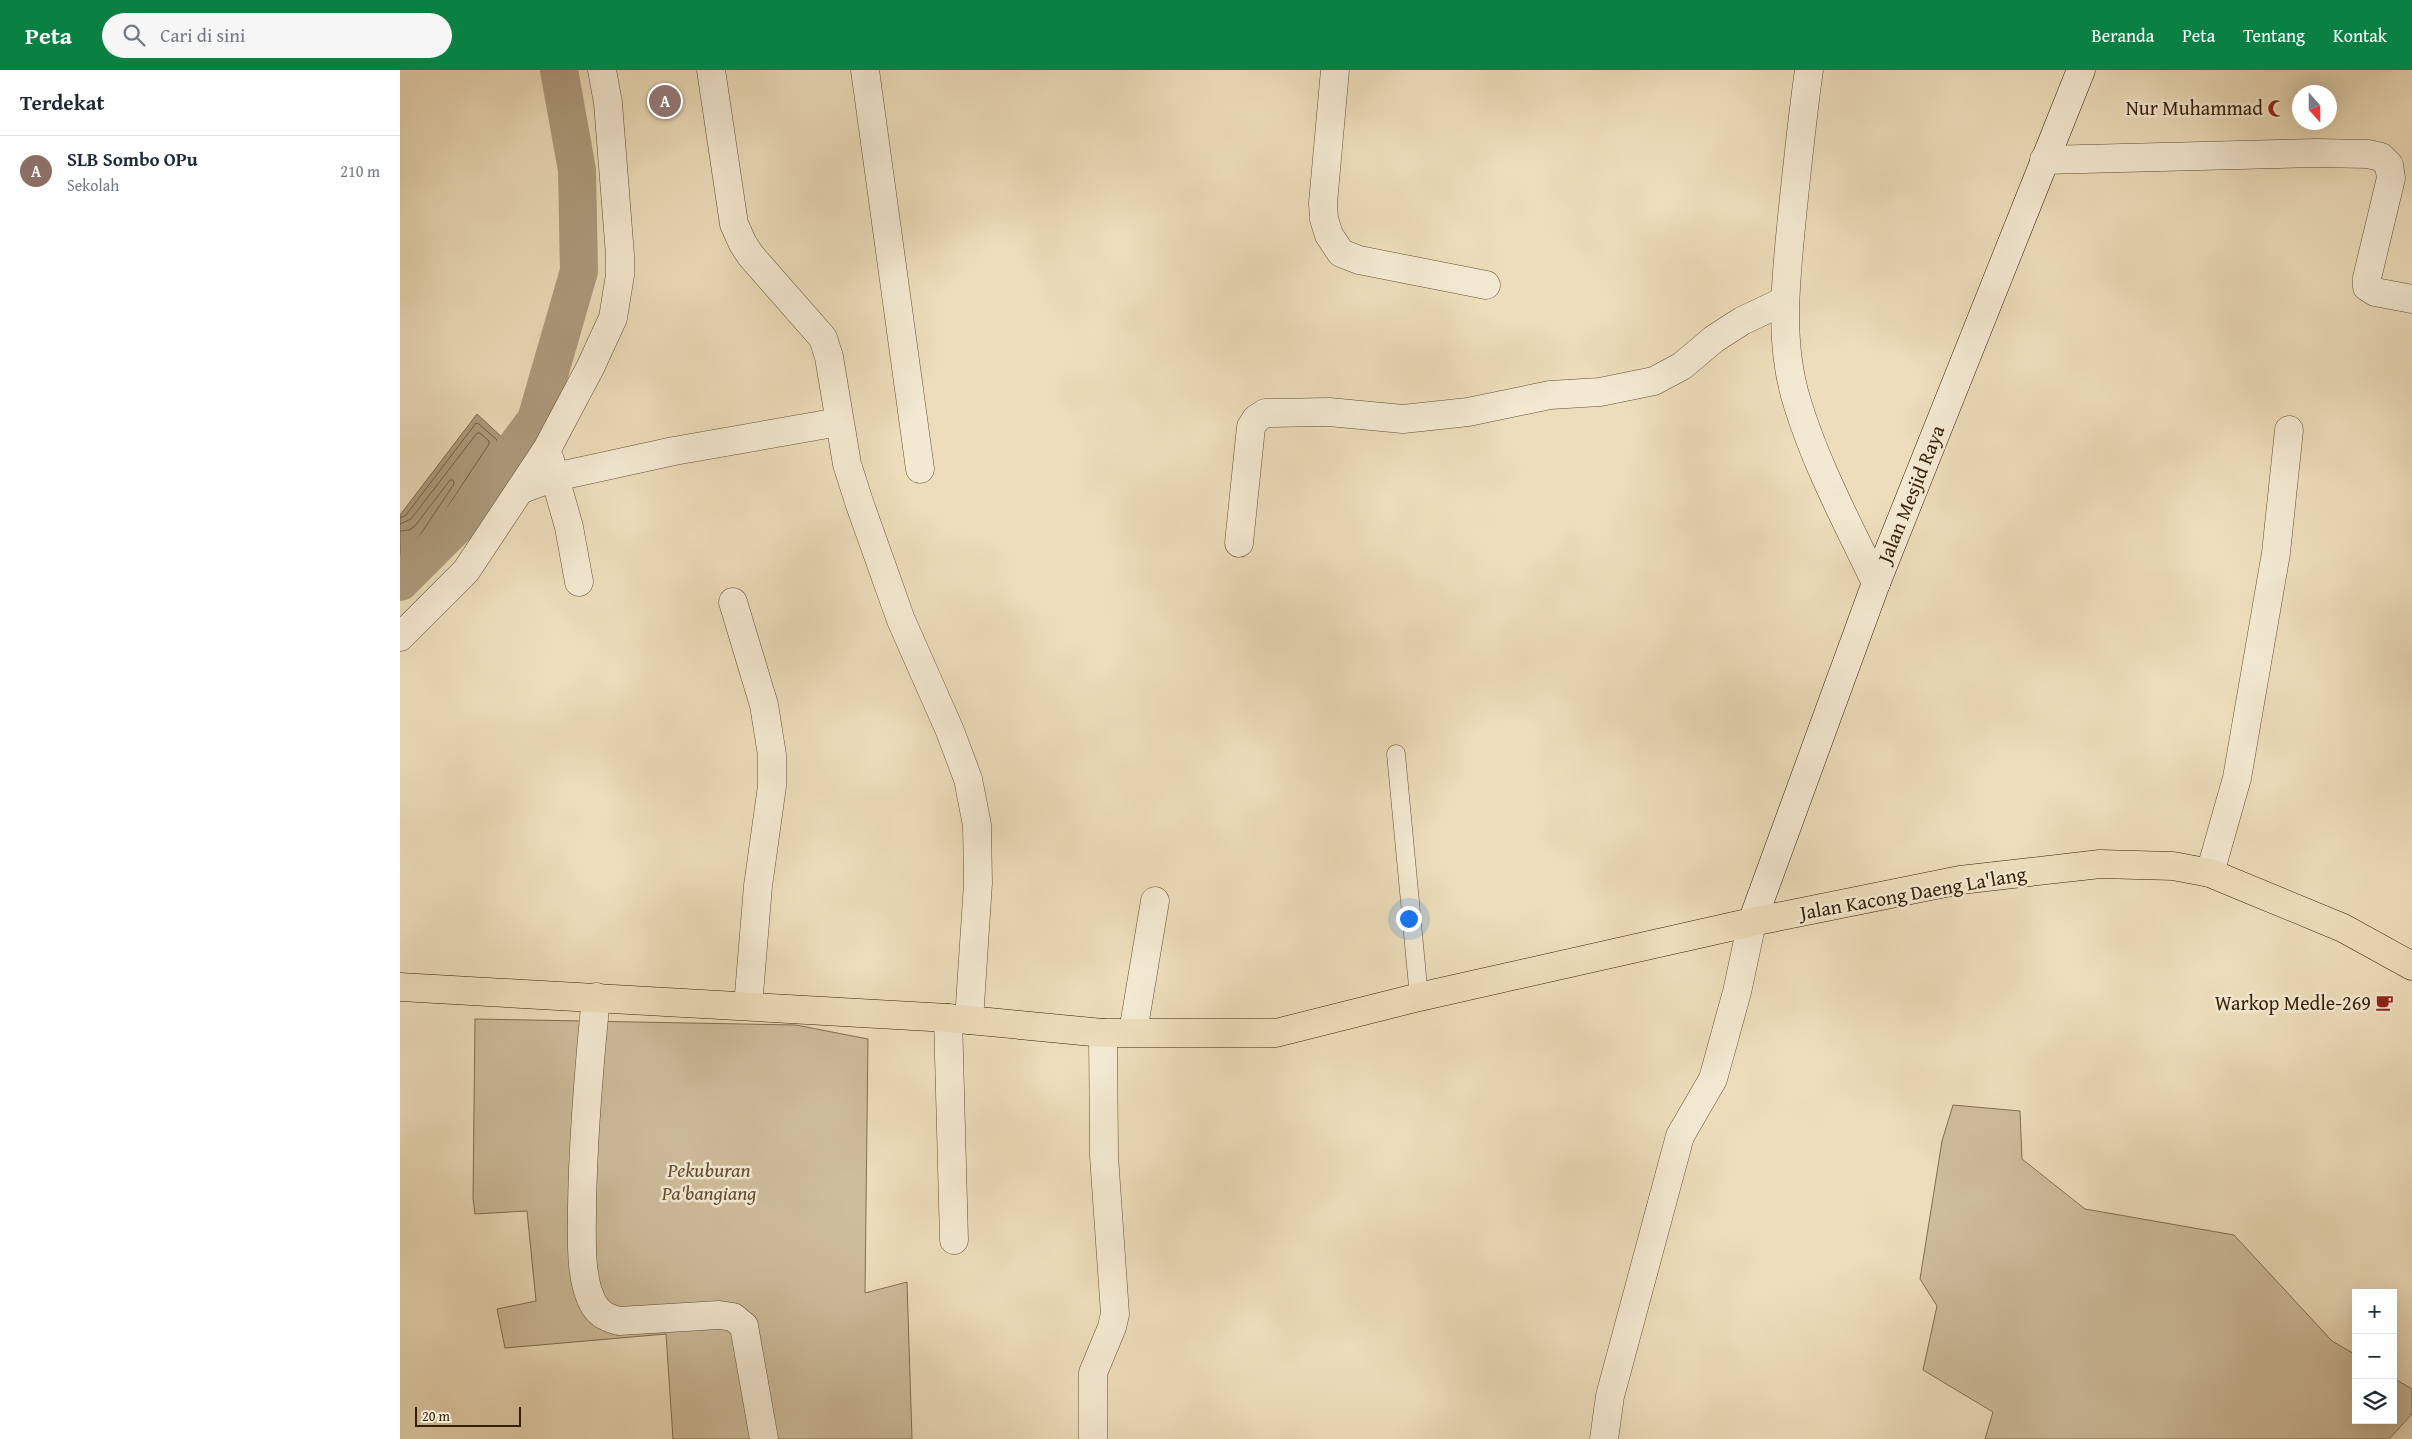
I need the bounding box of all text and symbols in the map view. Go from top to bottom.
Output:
search box [102,13,452,58]
text: Peta [25,18,72,53]
icon: search [120,21,148,49]
text: Cari di sini [160,21,245,49]
text: Beranda [2092,22,2154,49]
text: Peta [2182,22,2215,49]
text: Tentang [2243,22,2305,49]
text: Kontak [2333,22,2387,49]
pin: A [649,82,681,120]
north arrow [2292,85,2337,130]
text: Terdekat [20,87,104,118]
place label: Nur Muhammad [2126,93,2263,122]
mosque icon: Nur Muhammad [2267,98,2287,118]
text: SLB Sombo OPu [67,145,198,173]
text: A [31,159,41,183]
text: 210 m [340,159,380,183]
text: Sekolah [67,173,119,197]
street label: Jalan Mesjid Raya [1869,420,1952,570]
street label: Jalan Kacong Daeng La'lang [1794,858,2029,927]
your location [1396,906,1422,932]
place label: Warkop Medle-269 [2215,988,2371,1017]
cafe icon: Warkop Medle-269 [2375,993,2395,1013]
park label: Pekuburan Pa'bangiang [661,1155,756,1207]
map controls [2352,1289,2397,1424]
button: + [2352,1289,2397,1334]
button: − [2352,1334,2397,1379]
button: layers [2352,1379,2397,1424]
scale bar [415,1404,521,1427]
text: 20 m [422,1406,450,1426]

